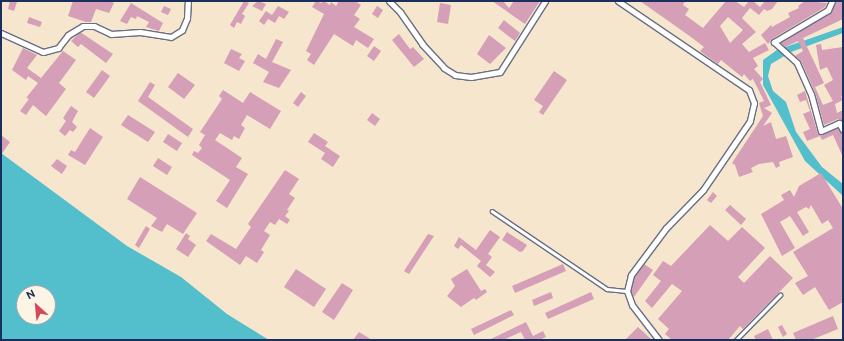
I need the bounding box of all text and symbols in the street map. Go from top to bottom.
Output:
north arrow [16,285,56,325]
text: N [24,287,37,302]

